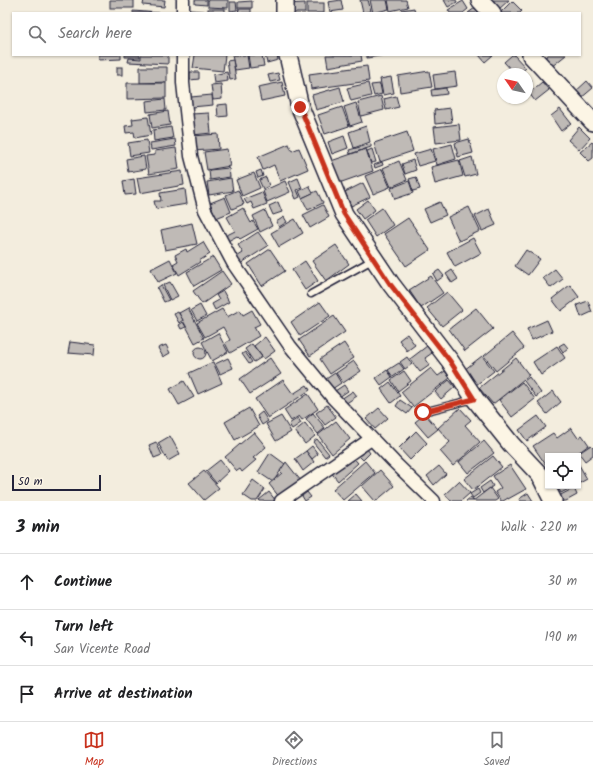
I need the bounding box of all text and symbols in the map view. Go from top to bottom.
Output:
search box [12,12,581,56]
text: Search here [58,22,132,46]
icon: search [26,23,48,45]
north arrow [497,68,533,104]
route end [291,98,309,116]
route start [414,403,432,421]
map controls [545,453,581,489]
button: locate [545,453,581,489]
scale bar [12,473,101,492]
text: 50 m [18,473,43,491]
text: 3 min [16,514,60,541]
text: Walk · 220 m [501,517,577,538]
text: Continue [54,570,112,594]
icon: ahead [16,571,38,593]
text: 30 m [548,571,577,592]
text: Turn left [54,615,114,639]
icon: left [16,627,38,649]
text: 190 m [545,627,577,648]
text: San Vicente Road [54,639,150,660]
text: Arrive at destination [54,682,193,706]
icon: arrive [16,683,38,705]
tab: Map [83,729,105,771]
tab: Directions [272,729,317,771]
tab: Saved [484,729,510,771]

